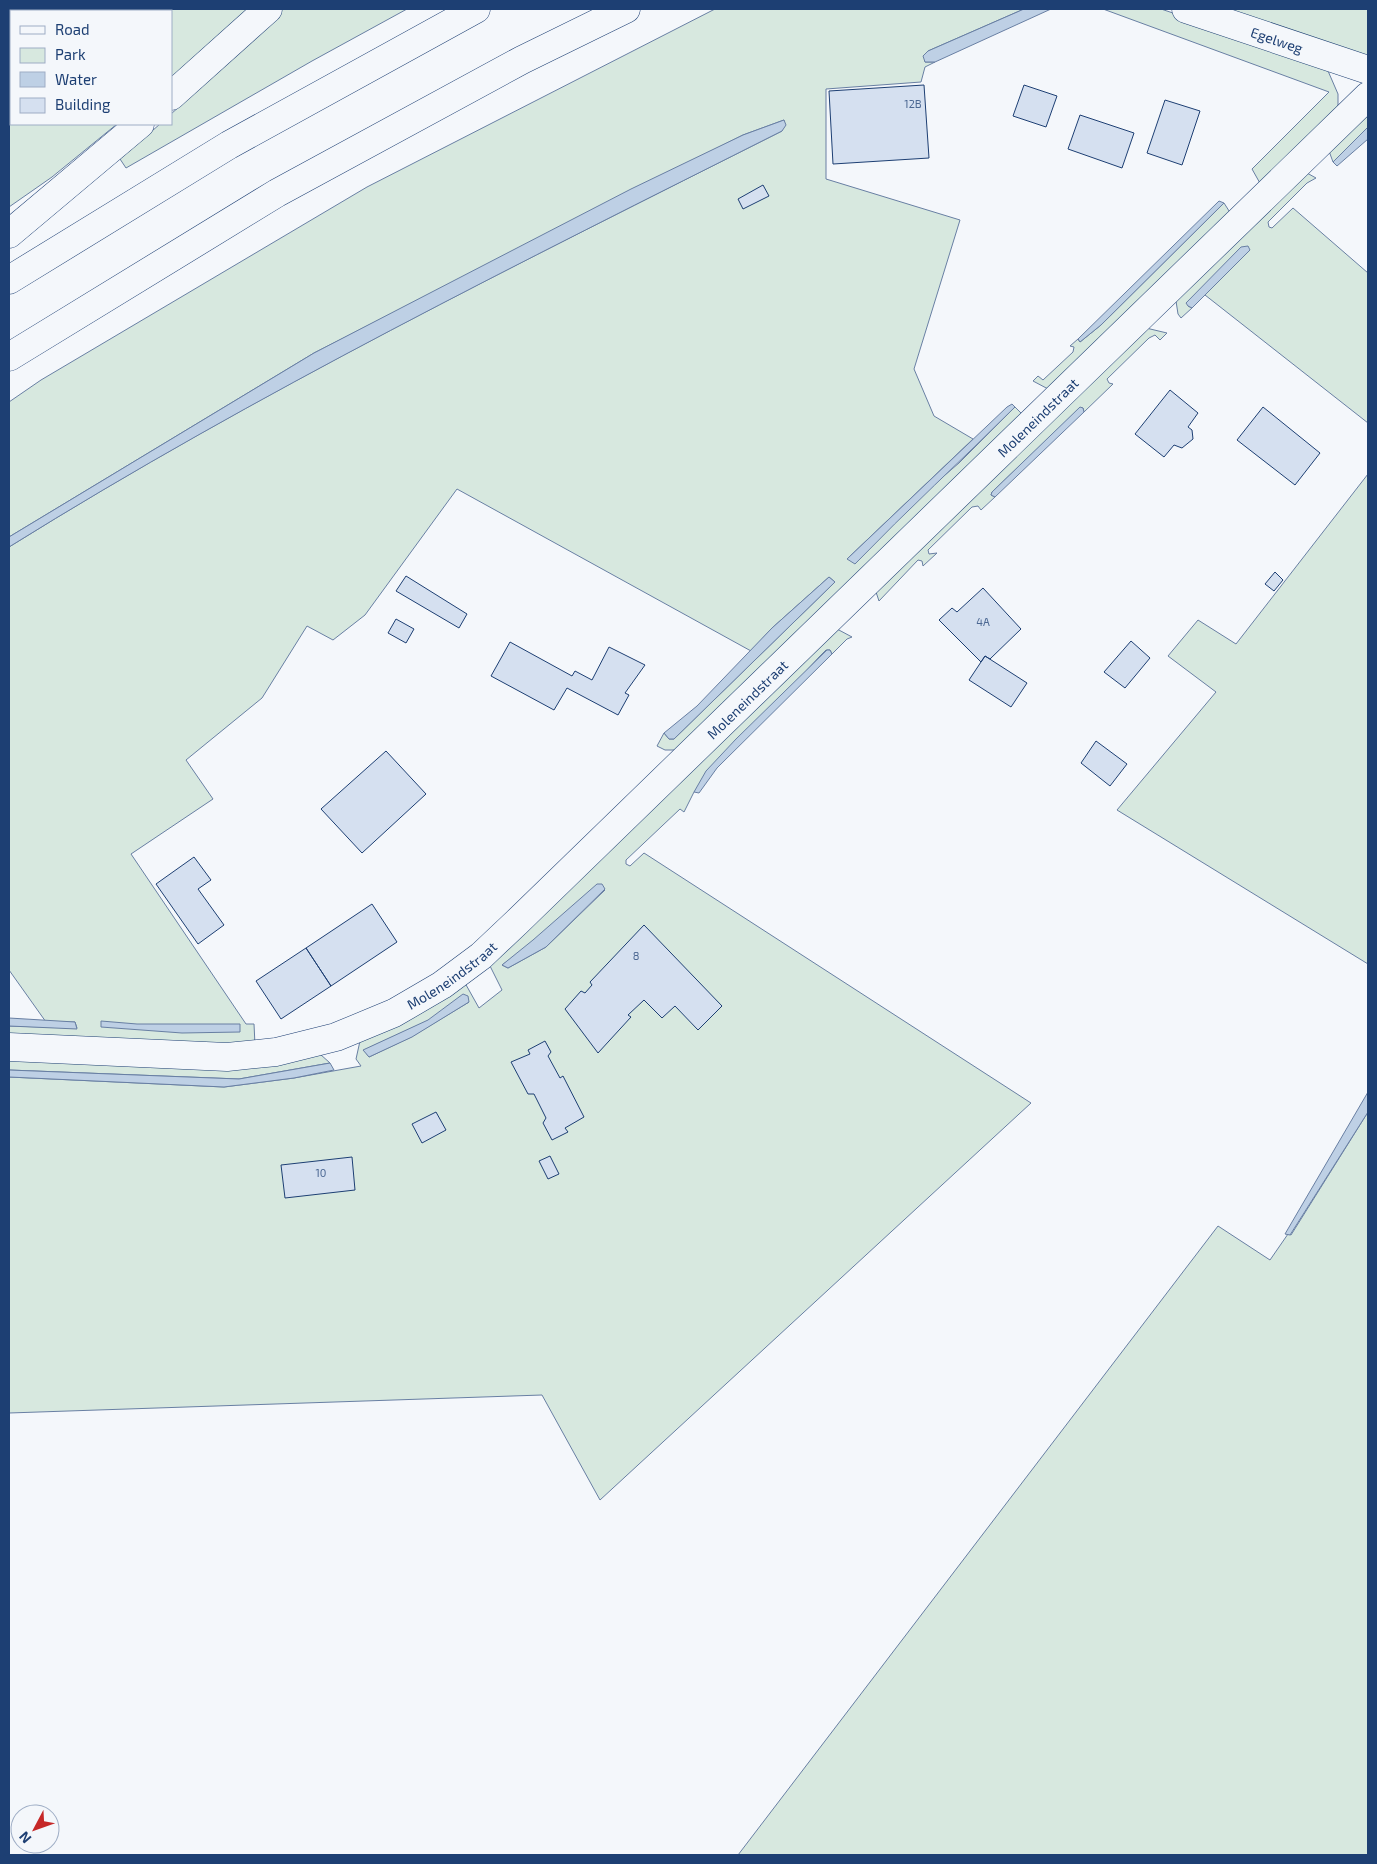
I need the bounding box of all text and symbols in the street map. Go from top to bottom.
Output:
legend [10,10,172,125]
text: Road [55,20,90,38]
street label: Egelweg [1249,23,1305,56]
text: Park [55,45,86,63]
text: Water [55,70,97,88]
text: Building [55,95,111,113]
house number: 12B [904,97,922,110]
street label: Moleneindstraat [993,374,1081,460]
house number: 4A [976,615,990,628]
street label: Moleneindstraat [703,656,791,742]
street label: Moleneindstraat [403,938,500,1012]
house number: 8 [633,949,639,962]
house number: 10 [315,1166,327,1179]
north arrow [10,1804,60,1854]
text: N [15,1828,35,1847]

